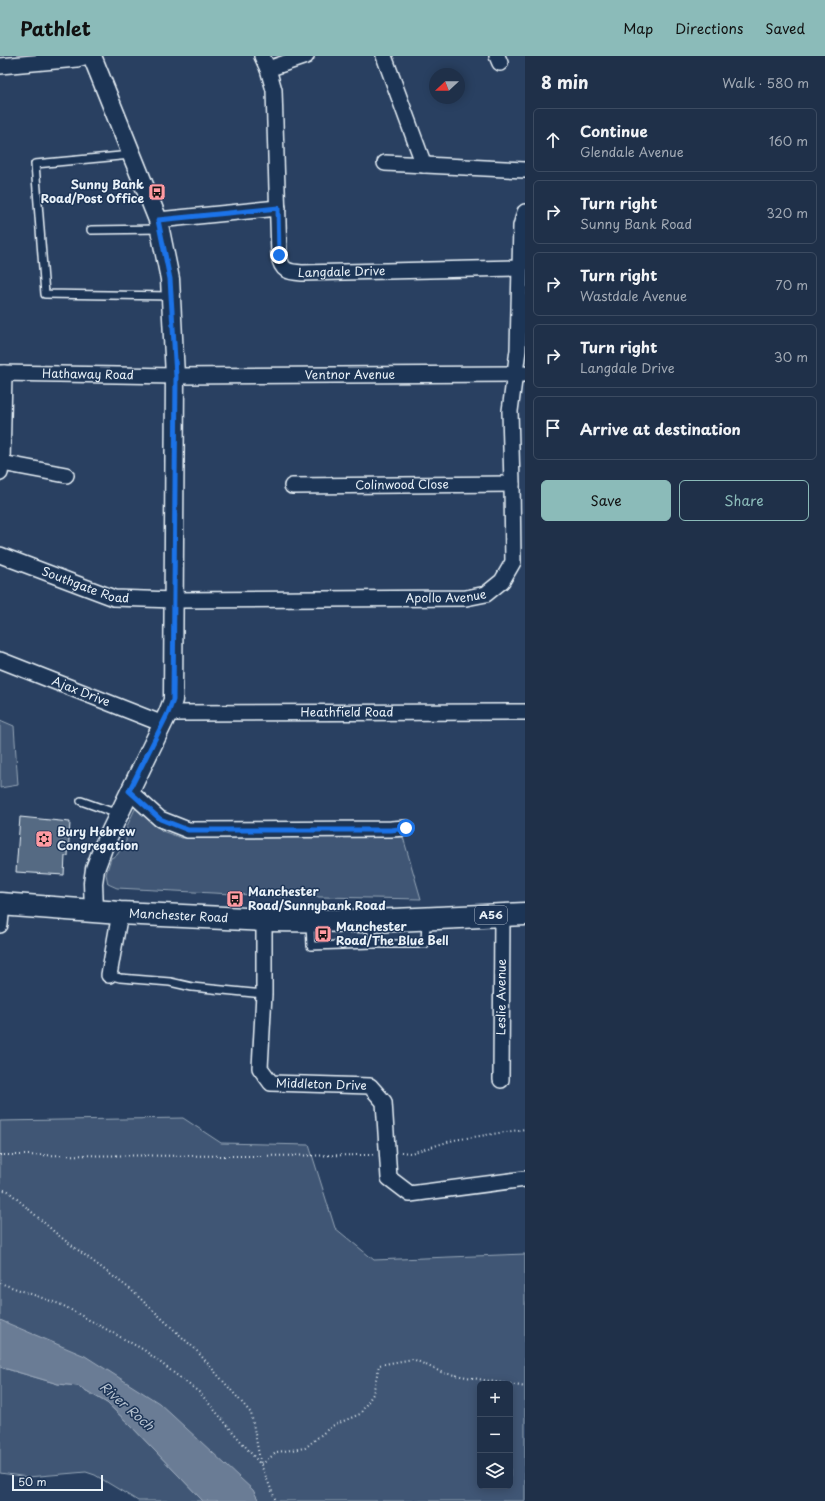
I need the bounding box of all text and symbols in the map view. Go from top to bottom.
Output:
text: Pathlet [20,14,91,42]
text: Map [623,18,653,39]
text: Directions [675,18,743,39]
text: Saved [765,18,805,39]
north arrow [429,68,465,104]
text: 8 min [541,69,589,95]
text: Walk · 580 m [722,73,809,92]
text: Continue [580,119,648,142]
icon: ahead [542,129,564,151]
text: 160 m [769,131,808,150]
text: Glendale Avenue [580,142,684,161]
place label: Sunny Bank Road/Post Office [41,175,144,207]
bus stop icon: Sunny Bank Road/Post Office [147,182,167,202]
text: Turn right [580,191,657,214]
icon: right [542,201,564,223]
text: 320 m [766,203,808,222]
text: Sunny Bank Road [580,214,692,233]
route end [270,246,288,264]
street label: Langdale Drive [297,261,385,281]
text: Turn right [580,263,657,286]
icon: right [542,273,564,295]
text: 70 m [775,275,808,294]
text: Wastdale Avenue [580,286,687,305]
text: Turn right [580,335,657,358]
icon: right [542,345,564,367]
text: 30 m [774,347,808,366]
text: Langdale Drive [580,358,675,377]
street label: Hathaway Road [42,364,134,383]
street label: Ventnor Avenue [305,365,396,383]
icon: arrive [542,417,564,439]
text: Arrive at destination [580,417,741,440]
street label: Colinwood Close [355,475,449,493]
button: Save [541,480,671,521]
button: Share [679,480,809,521]
street label: Southgate Road [39,562,130,607]
street label: Apollo Avenue [406,584,488,606]
street label: Ajax Drive [50,671,113,710]
street label: Heathfield Road [301,702,393,721]
route start [397,819,415,837]
place label: Bury Hebrew Congregation [57,822,138,854]
synagogue icon: Bury Hebrew Congregation [34,829,54,849]
place label: Manchester Road/Sunnybank Road [248,882,386,914]
bus stop icon: Manchester Road/Sunnybank Road [225,889,245,909]
street label: Manchester Road [129,903,229,926]
road number: A56 [475,906,507,924]
place label: Manchester Road/The Blue Bell [336,917,449,949]
bus stop icon: Manchester Road/The Blue Bell [313,924,333,944]
street label: Leslie Avenue [491,958,510,1035]
street label: Middleton Drive [276,1073,367,1094]
water label: River Roch [96,1377,159,1435]
map controls [477,1381,513,1489]
button: + [477,1381,513,1417]
button: − [477,1417,513,1453]
button: layers [477,1453,513,1489]
scale bar [12,1473,103,1492]
text: 50 m [18,1473,47,1490]

